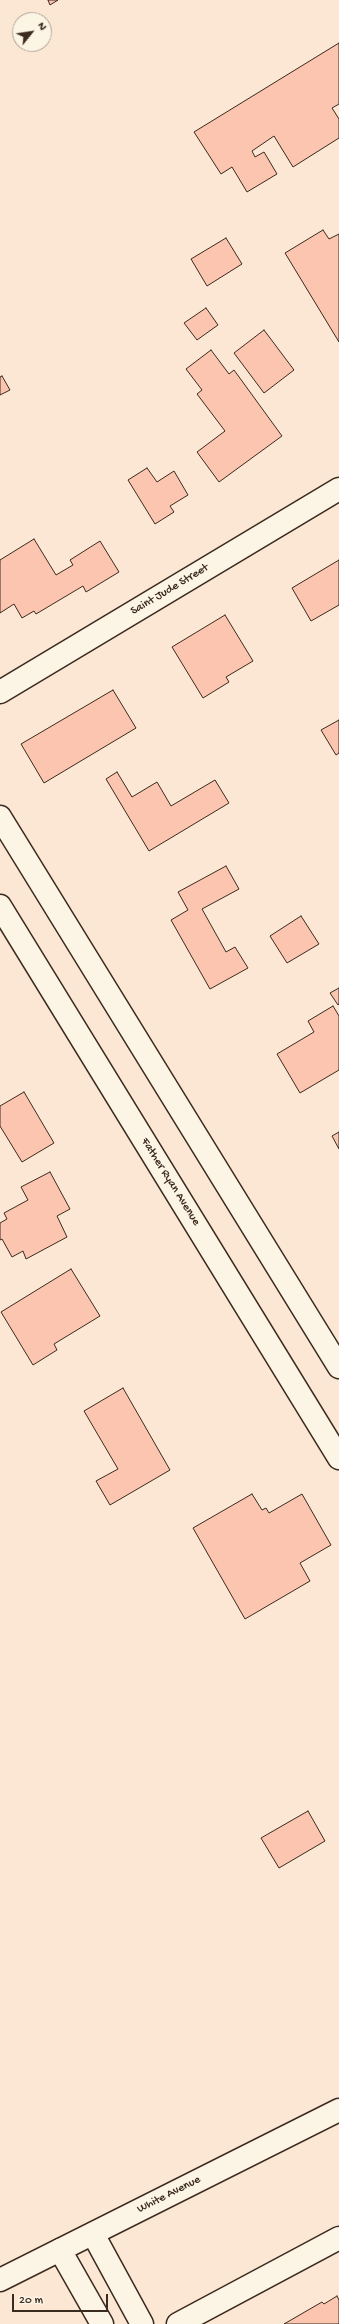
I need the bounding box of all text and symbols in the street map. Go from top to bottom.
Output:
north arrow [12,12,52,52]
text: N [35,20,49,33]
street label: Saint Jude Street [128,561,212,619]
street label: Father Ryan Avenue [137,1135,203,1229]
street label: White Avenue [135,2173,203,2217]
scale bar [14,2286,110,2312]
text: 20 m [19,2294,43,2308]

